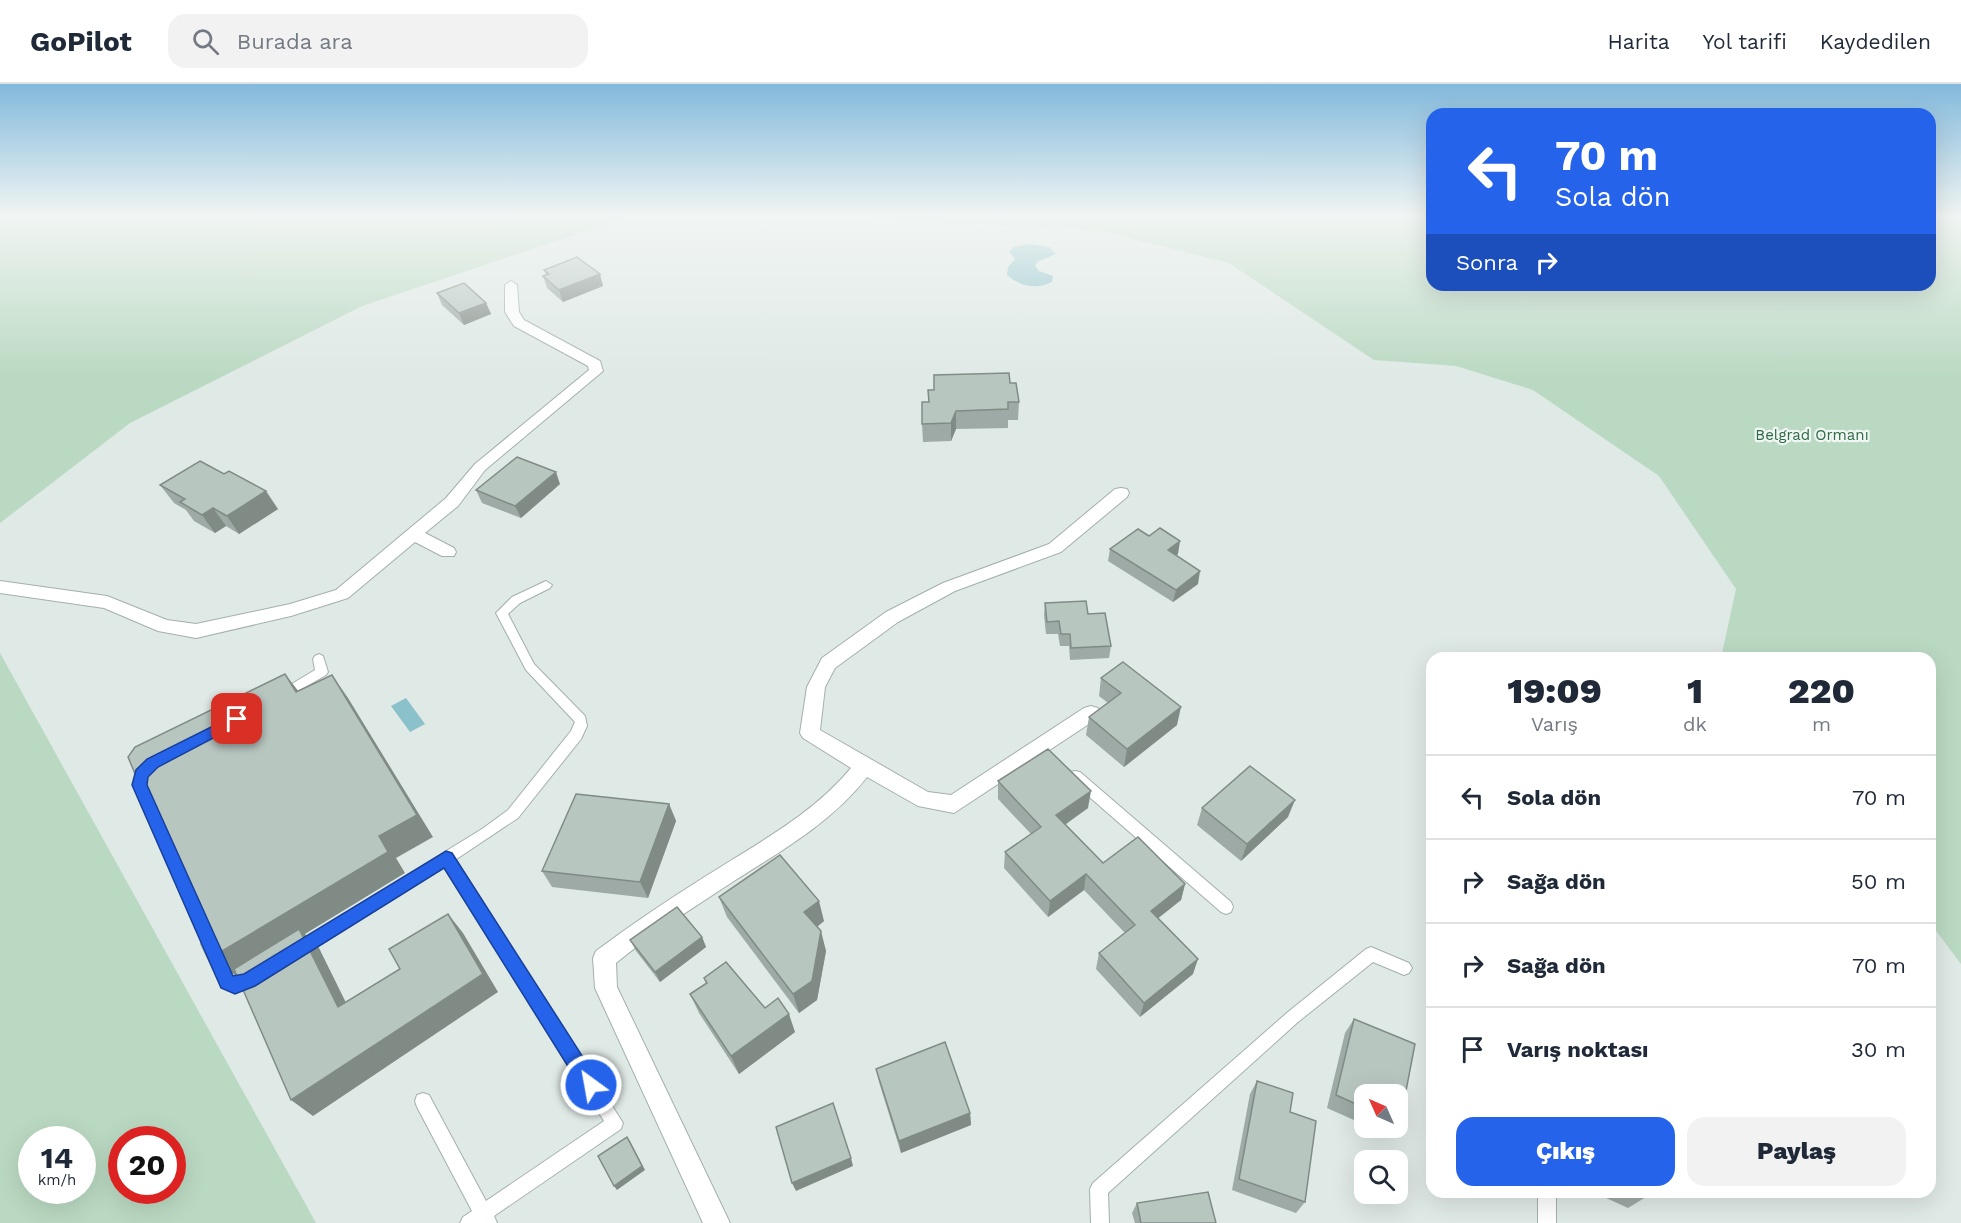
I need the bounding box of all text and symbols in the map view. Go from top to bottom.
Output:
search box [168,14,588,68]
text: GoPilot [30,25,132,58]
icon: search [189,25,222,58]
text: Burada ara [237,29,353,54]
text: Harita [1608,29,1670,54]
text: Yol tarifi [1703,29,1787,54]
text: Kaydedilen [1820,29,1931,54]
text: 70 m [1555,131,1658,180]
icon: left [1456,132,1534,210]
text: Sola dön [1555,181,1670,213]
icon: right [1530,246,1563,279]
text: Sonra [1456,250,1518,275]
park label: Belgrad Ormanı [1755,426,1869,444]
text: 19:09 [1507,670,1602,712]
text: 1 [1687,670,1703,712]
text: 220 [1788,670,1855,712]
pin [211,693,262,744]
icon: arrive [220,702,253,735]
text: Varış [1531,712,1578,736]
text: dk [1683,712,1707,736]
text: m [1812,712,1831,736]
icon: left [1456,781,1489,814]
text: Sola dön [1507,785,1601,810]
text: 70 m [1852,785,1906,810]
icon: right [1456,865,1489,898]
text: Sağa dön [1507,869,1606,894]
text: 50 m [1851,869,1906,894]
icon: right [1456,949,1489,982]
text: Sağa dön [1507,953,1606,978]
text: 70 m [1852,953,1906,978]
icon: arrive [1456,1033,1489,1066]
text: Varış noktası [1507,1037,1649,1062]
text: 30 m [1851,1037,1906,1062]
position arrow [559,1053,623,1117]
north arrow [1354,1084,1408,1138]
map controls [1354,1084,1408,1204]
button: Çıkış [1456,1117,1675,1186]
button: Paylaş [1687,1117,1906,1186]
speed limit sign: 20 [108,1126,186,1204]
text: 14 [41,1140,73,1175]
button: search [1354,1150,1408,1204]
text: km/h [38,1171,76,1189]

